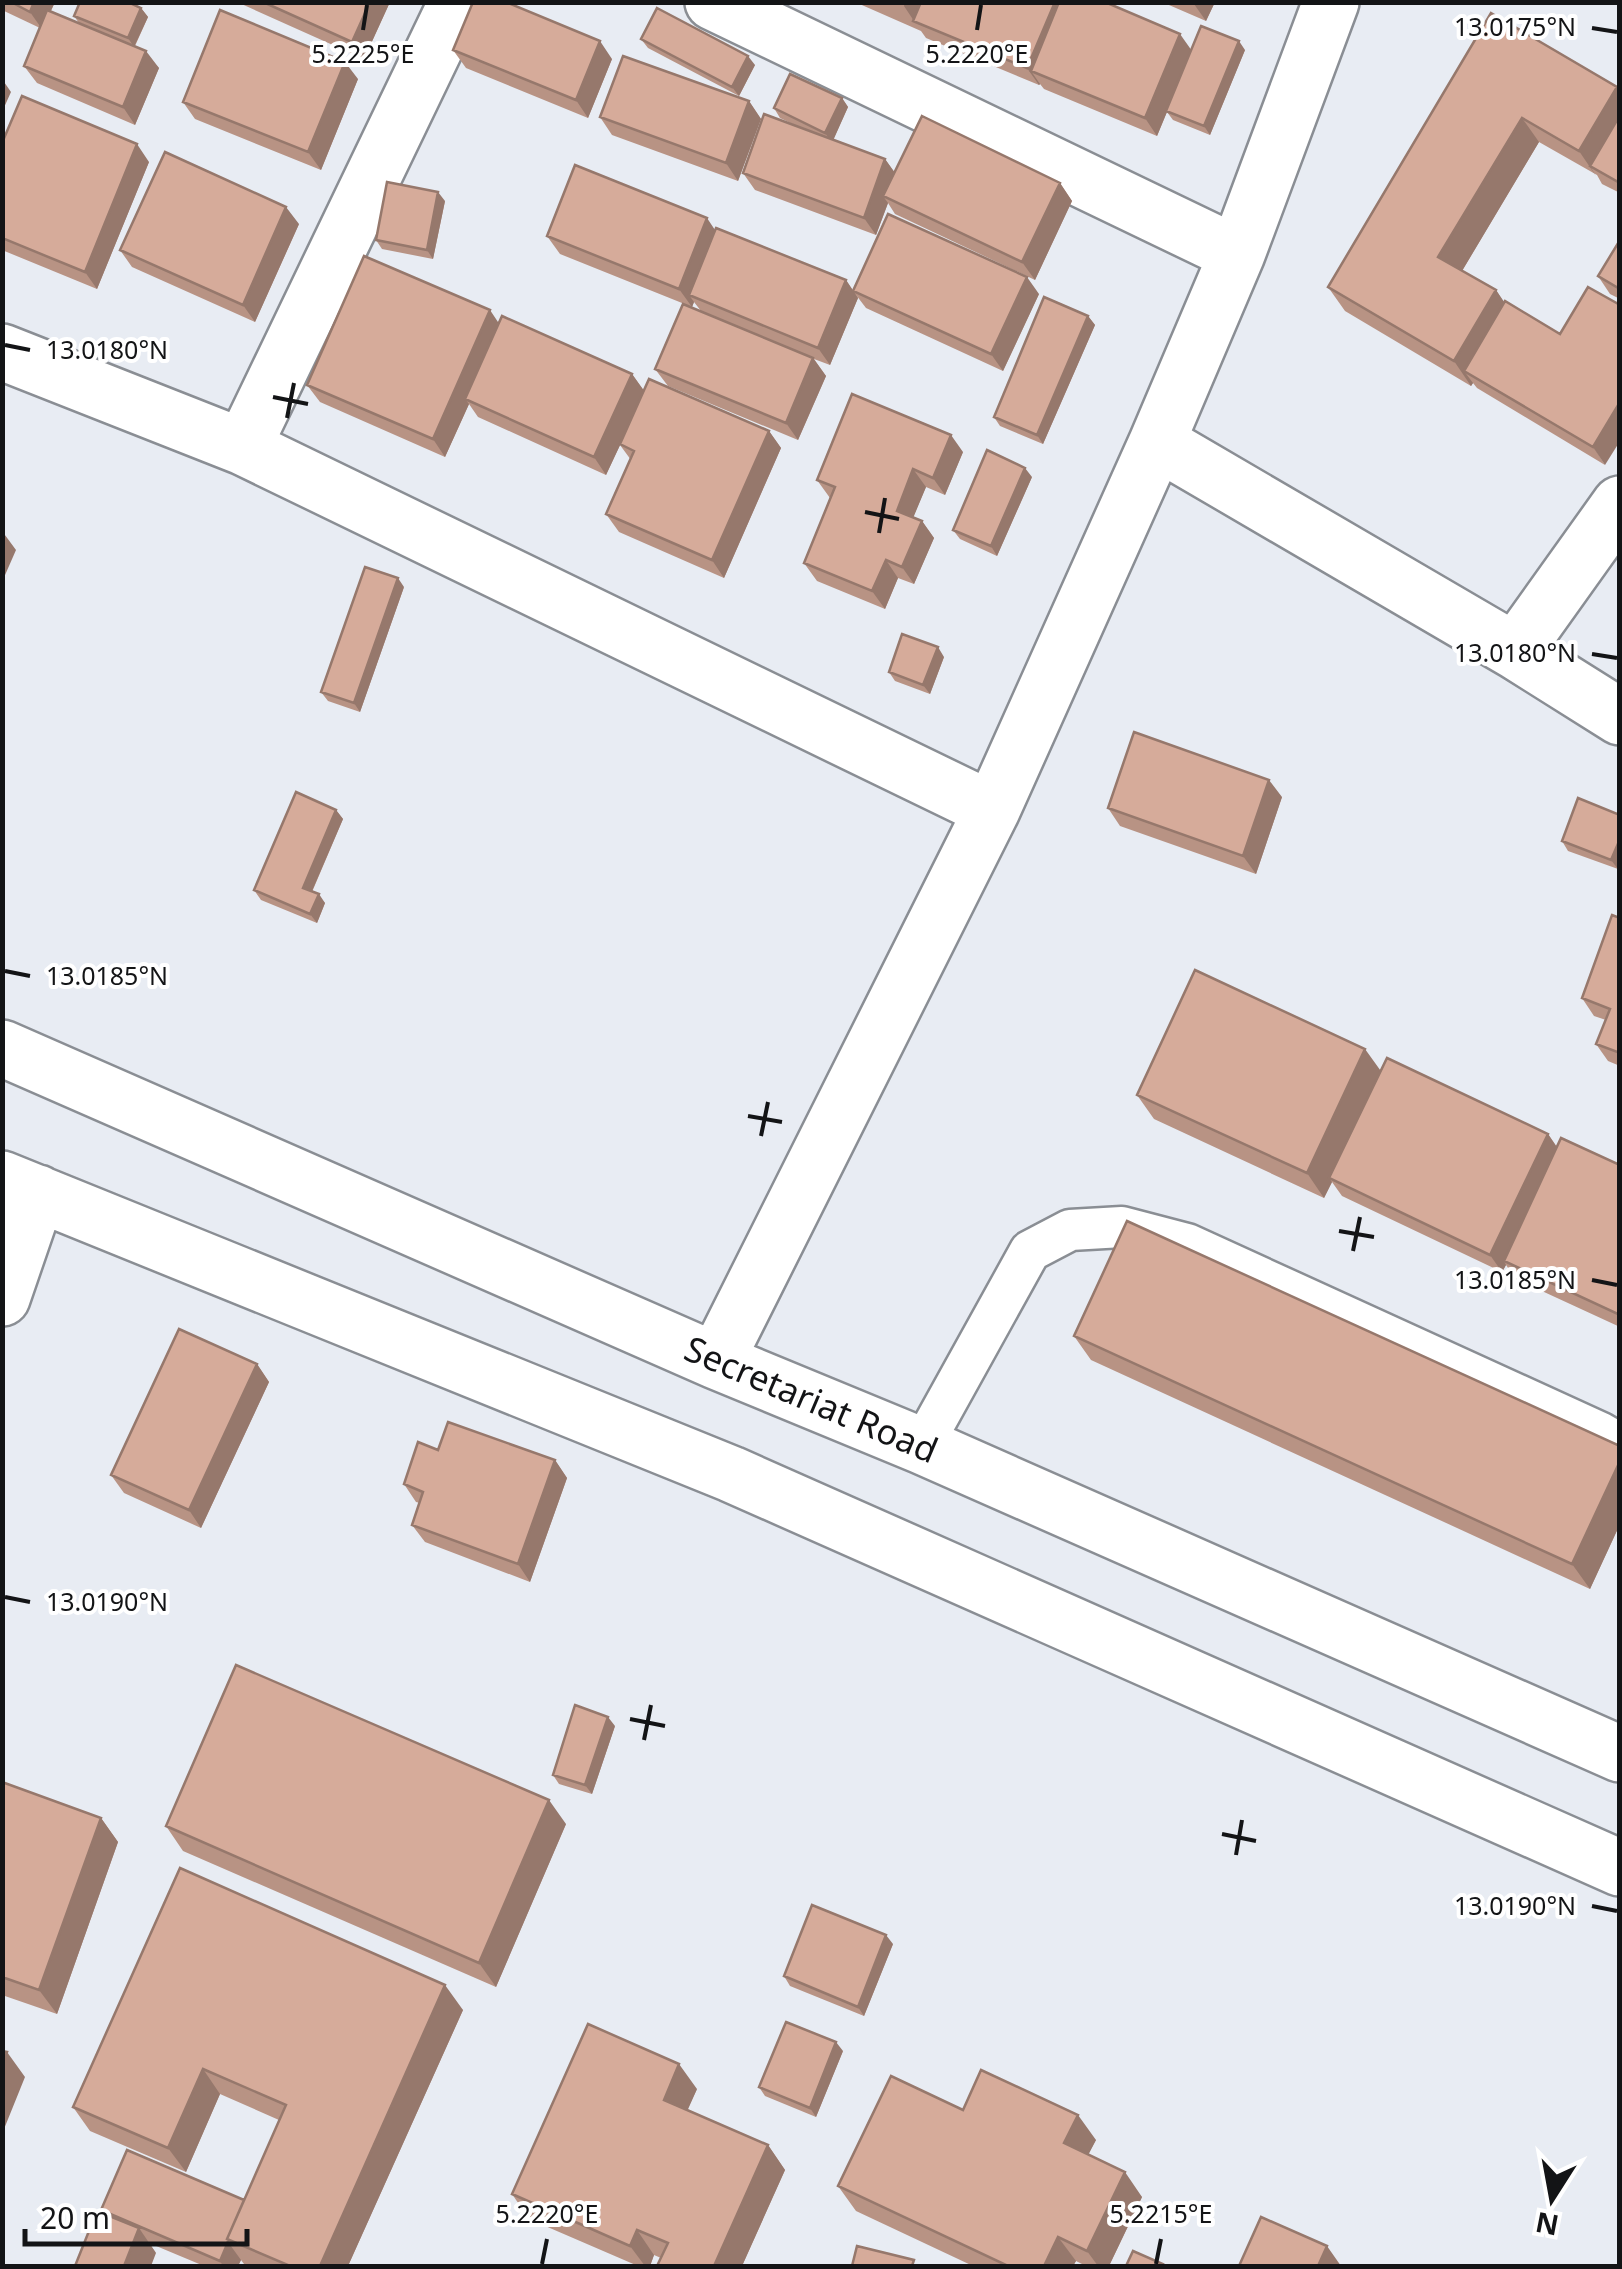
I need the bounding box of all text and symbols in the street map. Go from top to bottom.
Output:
text: 13.0175°N [1454,9,1576,43]
text: 5.2225°E [312,36,414,70]
text: 5.2220°E [926,36,1028,70]
text: 13.0180°N [46,332,168,366]
text: 13.0180°N [1454,635,1576,669]
text: 13.0185°N [46,958,168,992]
text: 13.0185°N [1454,1262,1576,1296]
street label: Secretariat Road [678,1324,945,1473]
text: 13.0190°N [46,1584,168,1618]
text: 13.0190°N [1454,1888,1576,1922]
north arrow [1502,2149,1602,2249]
scale bar [25,2184,248,2246]
text: 5.2220°E [496,2196,598,2230]
text: 5.2215°E [1110,2196,1212,2230]
text: 20 m [40,2197,110,2238]
text: N [1532,2204,1562,2245]

